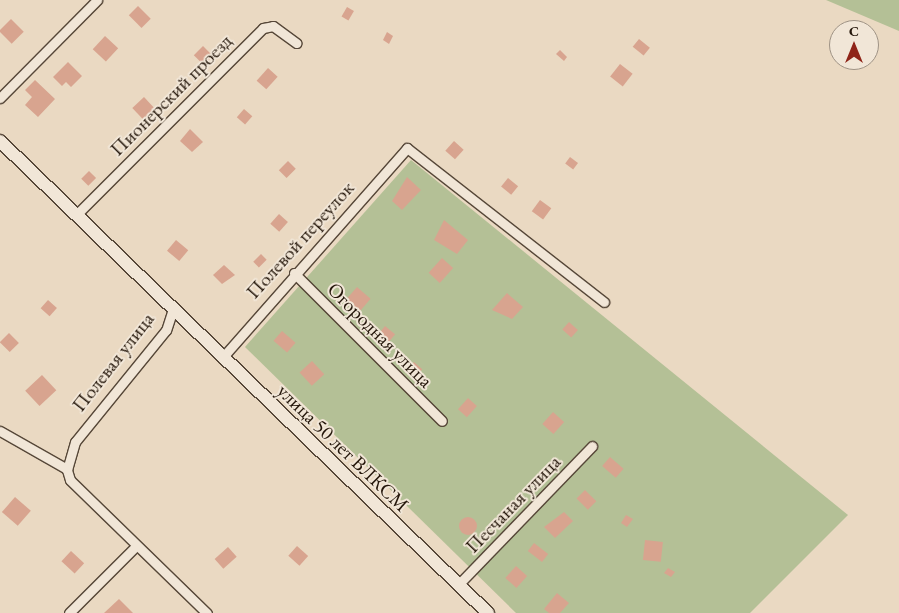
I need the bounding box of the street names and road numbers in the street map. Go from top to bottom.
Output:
street label: Пионерский проезд [105,29,237,161]
street label: Полевой переулок [241,176,359,304]
street label: Огородная улица [322,277,438,393]
street label: Полевая улица [67,308,159,416]
street label: улица 50 лет ВЛКСМ [272,379,414,517]
street label: Песчаная улица [460,450,566,558]

